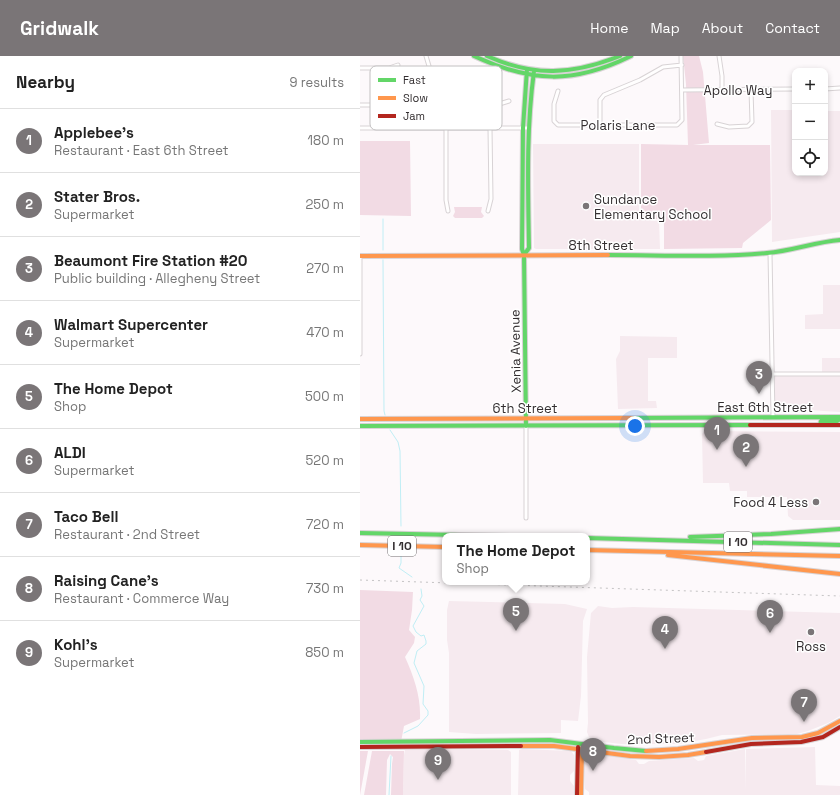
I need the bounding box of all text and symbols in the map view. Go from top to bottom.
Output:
text: Gridwalk [20,16,99,41]
text: Home [590,19,628,37]
text: Map [650,19,680,37]
text: About [702,19,743,37]
text: Contact [765,19,820,37]
legend [370,66,502,130]
map controls [792,68,828,176]
button: + [792,68,828,104]
text: Nearby [16,71,75,93]
text: Fast [403,73,426,87]
text: 9 results [290,74,344,91]
street label: Apollo Way [704,82,772,99]
text: Slow [403,91,428,105]
button: − [792,104,828,140]
text: Jam [403,109,425,123]
street label: Polaris Lane [581,117,655,134]
text: Applebee's [54,123,134,142]
text: 1 [26,132,32,149]
text: 180 m [308,132,344,149]
button: locate [792,140,828,176]
text: Restaurant · East 6th Street [54,142,229,159]
text: Stater Bros. [54,187,140,206]
place label: Sundance Elementary School [594,191,711,223]
text: 2 [25,196,33,213]
text: 250 m [306,196,344,213]
marker: Sundance Elementary School [581,201,591,211]
text: Supermarket [54,206,135,223]
street label: 8th Street [568,237,634,254]
text: Beaumont Fire Station #20 [54,251,247,270]
text: 3 [25,260,33,277]
text: 270 m [306,260,344,277]
text: Public building · Allegheny Street [54,270,260,287]
street label: Xenia Avenue [506,309,525,393]
text: Walmart Supercenter [54,315,208,334]
text: 4 [25,324,33,341]
text: 470 m [306,324,344,341]
text: Supermarket [54,334,135,351]
pin: 3 [746,361,772,394]
text: The Home Depot [54,379,173,398]
text: 5 [25,388,33,405]
text: 500 m [305,388,344,405]
text: Shop [54,398,86,415]
street label: East 6th Street [717,399,813,416]
street label: 6th Street [493,400,557,417]
your location [625,416,645,436]
pin: 1 [704,417,730,450]
pin: 2 [733,434,759,467]
text: ALDI [54,443,86,462]
text: 6 [25,452,33,469]
text: 520 m [306,452,344,469]
text: Supermarket [54,462,135,479]
place label: Food 4 Less [733,494,808,511]
marker: Food 4 Less [811,497,821,507]
text: Taco Bell [54,507,118,526]
text: 7 [25,516,33,533]
text: 720 m [306,516,344,533]
text: Restaurant · 2nd Street [54,526,200,543]
road number: I 10 [724,532,752,552]
popup [442,533,590,585]
road number: I 10 [388,536,416,556]
text: The Home Depot [457,541,575,560]
text: Shop [457,560,489,577]
text: Raising Cane's [54,571,159,590]
text: 8 [25,580,33,597]
text: 730 m [306,580,344,597]
text: Restaurant · Commerce Way [54,590,229,607]
pin: 5 [503,598,529,631]
pin: 6 [757,600,783,633]
pin: 4 [652,616,678,649]
marker: Ross [806,627,816,637]
text: Kohl's [54,635,98,654]
place label: Ross [796,638,826,655]
text: 9 [25,644,33,661]
text: 850 m [305,644,344,661]
text: Supermarket [54,654,135,671]
pin: 7 [791,689,817,722]
street label: 2nd Street [627,729,695,748]
pin: 8 [580,738,606,771]
pin: 9 [425,747,451,780]

